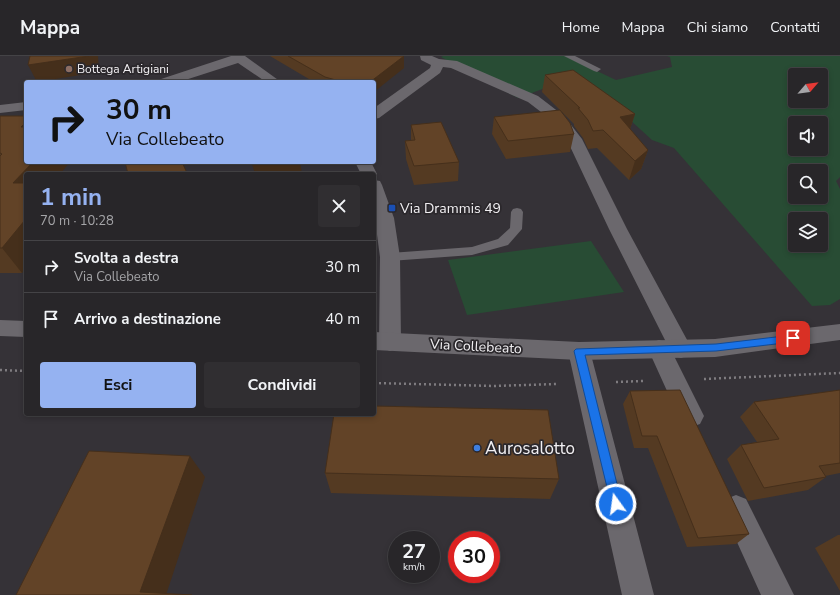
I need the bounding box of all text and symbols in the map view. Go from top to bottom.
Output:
text: Mappa [20,15,80,41]
text: Home [562,18,600,37]
text: Mappa [622,18,665,37]
text: Chi siamo [687,18,748,37]
text: Contatti [770,18,820,37]
place label: Bottega Artigiani [77,61,169,77]
marker: Bottega Artigiani [64,64,74,74]
north arrow [788,68,828,108]
map controls [788,68,828,252]
text: 30 m [106,91,172,129]
icon: right [40,96,92,148]
button: sound [788,116,828,156]
text: Via Collebeato [106,127,224,151]
button: search [788,164,828,204]
text: 1 min [40,181,102,213]
button: close [318,185,360,227]
place label: Via Drammis 49 [399,199,501,218]
marker: Via Drammis 49 [387,203,397,213]
text: 70 m · 10:28 [40,212,114,230]
button: layers [788,212,828,252]
text: Svolta a destra [74,248,179,268]
icon: right [40,256,62,278]
text: 30 m [325,257,360,277]
text: Via Collebeato [74,268,159,286]
icon: arrive [40,308,62,330]
text: Arrivo a destinazione [74,309,221,329]
text: 40 m [325,309,360,329]
pin [776,321,810,355]
icon: arrive [782,327,804,349]
street label: Via Collebeato [429,335,523,358]
button: Esci [40,362,196,408]
button: Condividi [204,362,360,408]
place label: Aurosalotto [485,437,575,460]
marker: Aurosalotto [472,443,482,453]
position arrow [595,483,637,525]
speed limit sign: 30 [448,531,500,583]
text: 27 [402,538,426,565]
text: km/h [403,560,425,574]

